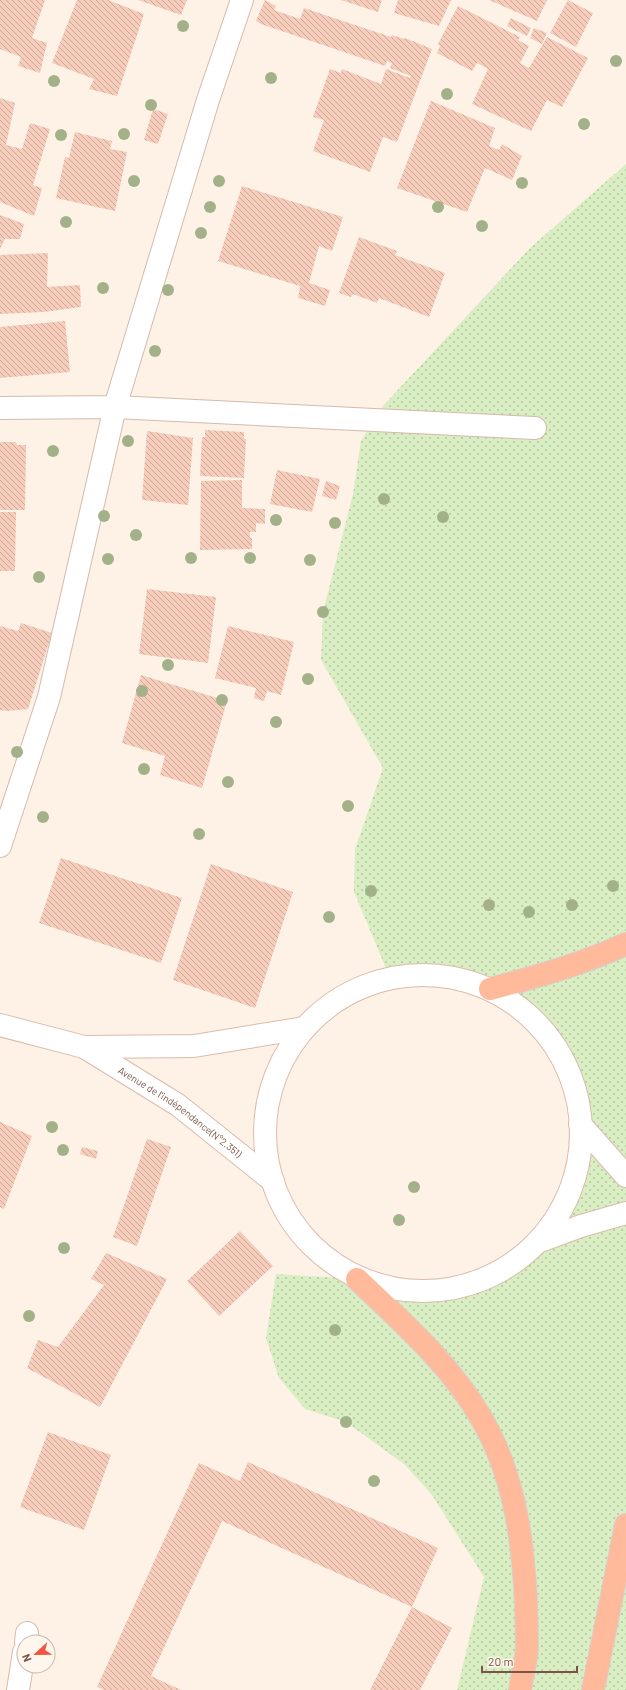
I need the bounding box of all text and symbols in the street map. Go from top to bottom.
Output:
street label: Avenue de l'indépendance(N°2.351) [116,1064,245,1160]
north arrow [16,1634,56,1674]
scale bar [482,1648,577,1674]
text: N [19,1652,34,1664]
text: 20 m [488,1654,514,1668]

